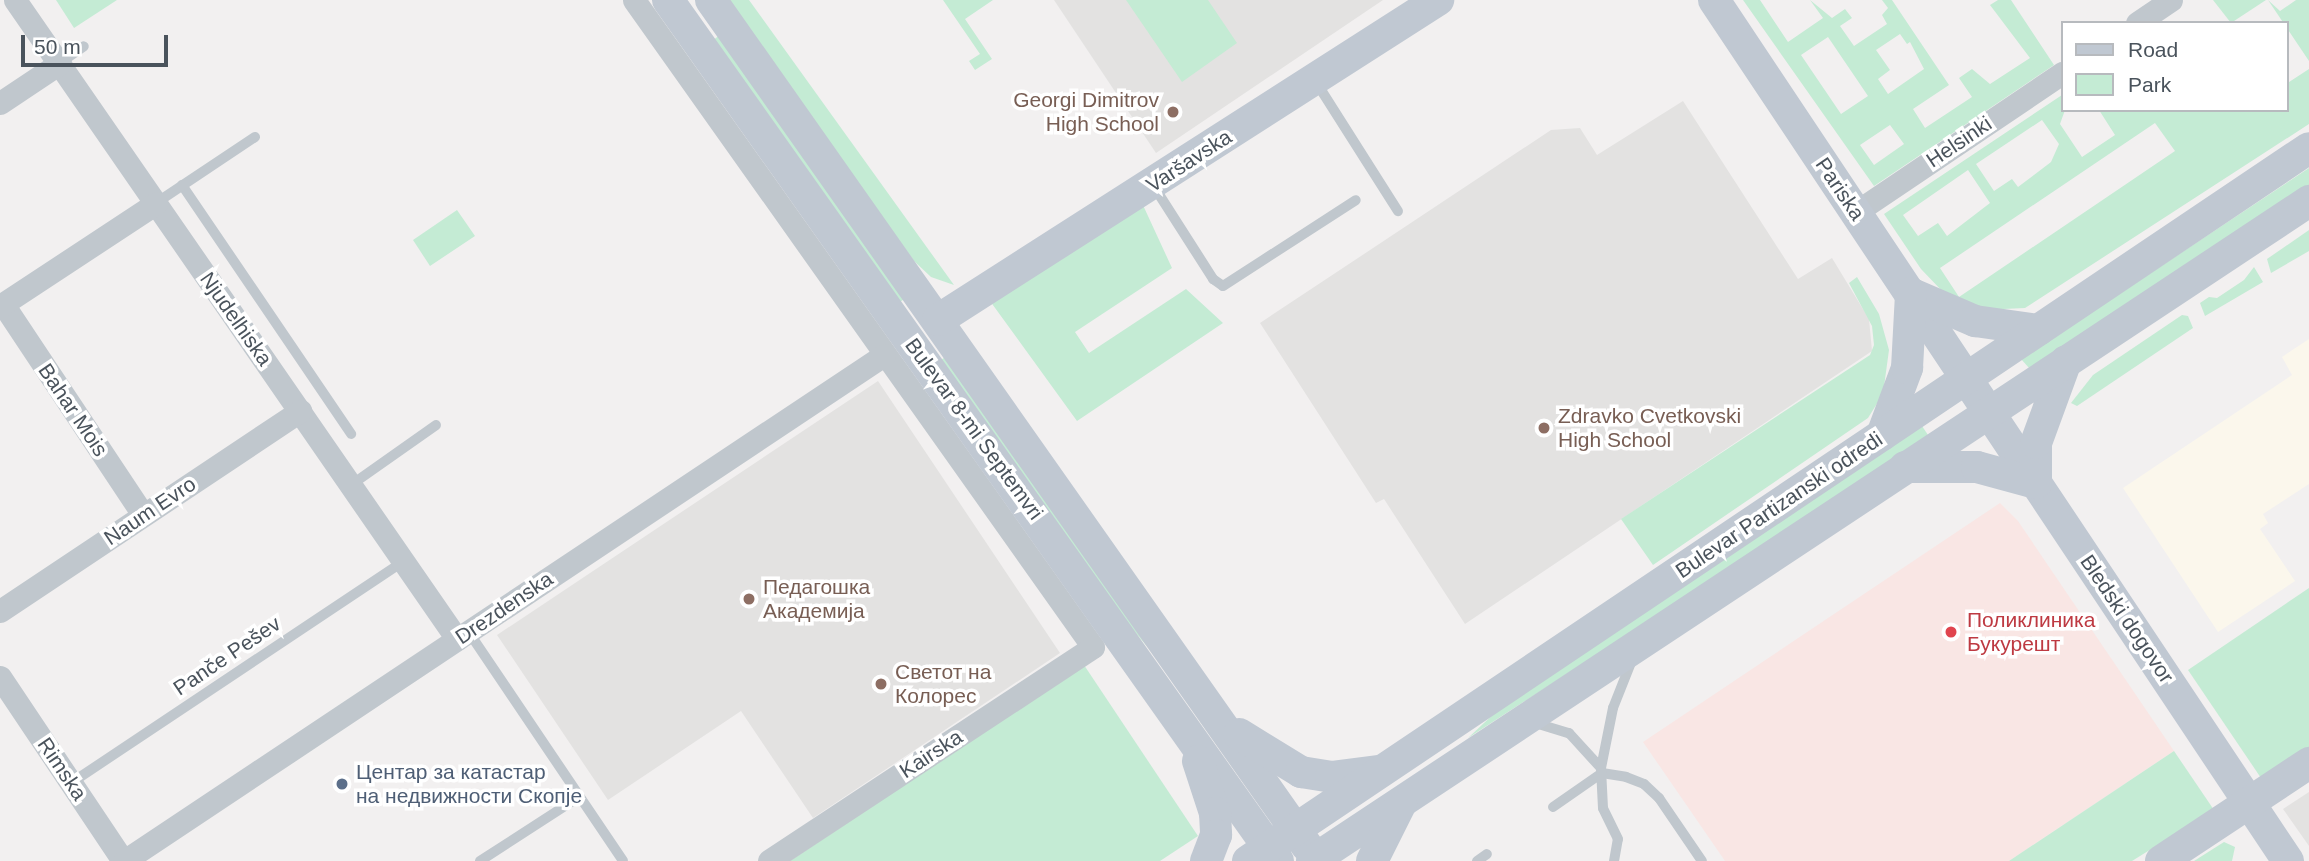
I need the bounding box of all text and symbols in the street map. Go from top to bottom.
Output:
scale bar [24,21,172,65]
legend [2060,21,2288,112]
text: 50 m [34,35,81,58]
text: Road [2128,38,2178,61]
text: Park [2128,73,2171,96]
place label: Georgi Dimitrov High School [1013,87,1159,137]
marker: Georgi Dimitrov High School [1165,104,1181,120]
street label: Helsinki [1921,111,1997,173]
street label: Varšavska [1142,124,1236,198]
street label: Pariska [1810,153,1870,225]
street label: Njudelhiska [195,267,277,371]
street label: Bulevar 8-mi Septemvri [900,333,1048,525]
street label: Bahar Mois [33,359,113,461]
place label: Zdravko Cvetkovski High School [1558,403,1741,453]
marker: Zdravko Cvetkovski High School [1536,420,1552,436]
street label: Bulevar Partizanski odredi [1671,426,1887,584]
street label: Naum Evro [99,471,201,551]
street label: Bledski dogovor [2075,550,2179,688]
street label: Drezdenska [451,566,557,650]
place label: Педагошка Академија [763,574,870,624]
marker: Педагошка Академија [741,591,757,607]
place label: Поликлиника Букурешт [1967,607,2095,657]
street label: Panče Pešev [169,611,285,701]
marker: Поликлиника Букурешт [1941,622,1961,642]
place label: Светот на Колорес [895,659,991,709]
marker: Светот на Колорес [873,676,889,692]
street label: Kairska [895,724,967,784]
street label: Rimska [32,733,92,805]
place label: Центар за катастар на недвижности Скопје [356,759,582,809]
marker: Центар за катастар на недвижности Скопје [334,776,350,792]

